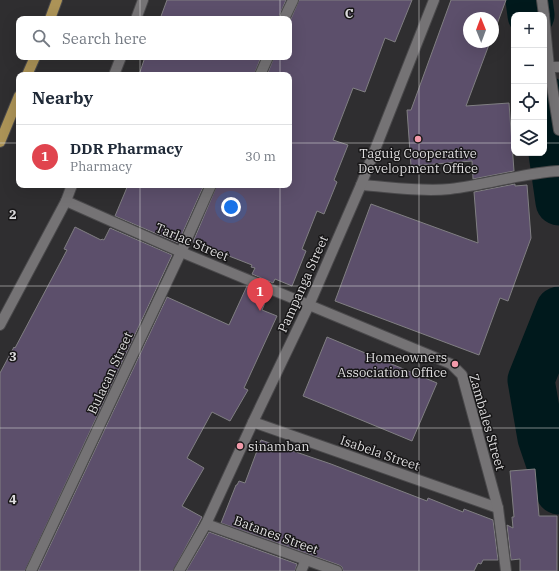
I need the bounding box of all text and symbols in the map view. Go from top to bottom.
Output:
text: C [345,5,354,22]
north arrow [463,12,499,48]
map controls [511,12,547,156]
button: + [511,12,547,48]
search box [16,16,292,60]
icon: search [30,27,52,49]
text: Search here [62,29,147,48]
button: − [511,48,547,84]
button: locate [511,84,547,120]
text: Nearby [32,87,93,109]
button: layers [511,120,547,156]
marker: Taguig Cooperative Development Office [413,134,423,144]
text: DDR Pharmacy [70,139,183,158]
place label: Taguig Cooperative Development Office [358,145,478,177]
text: 1 [41,148,49,165]
text: 30 m [245,148,276,165]
text: Pharmacy [70,158,132,175]
your location [221,197,241,217]
text: 2 [9,206,17,223]
street label: Tarlac Street [153,219,232,265]
street label: Pampanga Street [274,232,332,335]
pin: 1 [247,278,273,311]
street label: Bulacan Street [83,329,137,417]
text: 3 [9,348,17,365]
place label: Homeowners Association Office [337,349,447,381]
marker: Homeowners Association Office [450,359,460,369]
street label: Zambales Street [465,372,509,473]
street label: Isabela Street [338,431,422,475]
place label: sinamban [248,438,310,455]
marker: sinamban [235,441,245,451]
text: 4 [9,491,17,508]
street label: Batanes Street [231,512,321,558]

